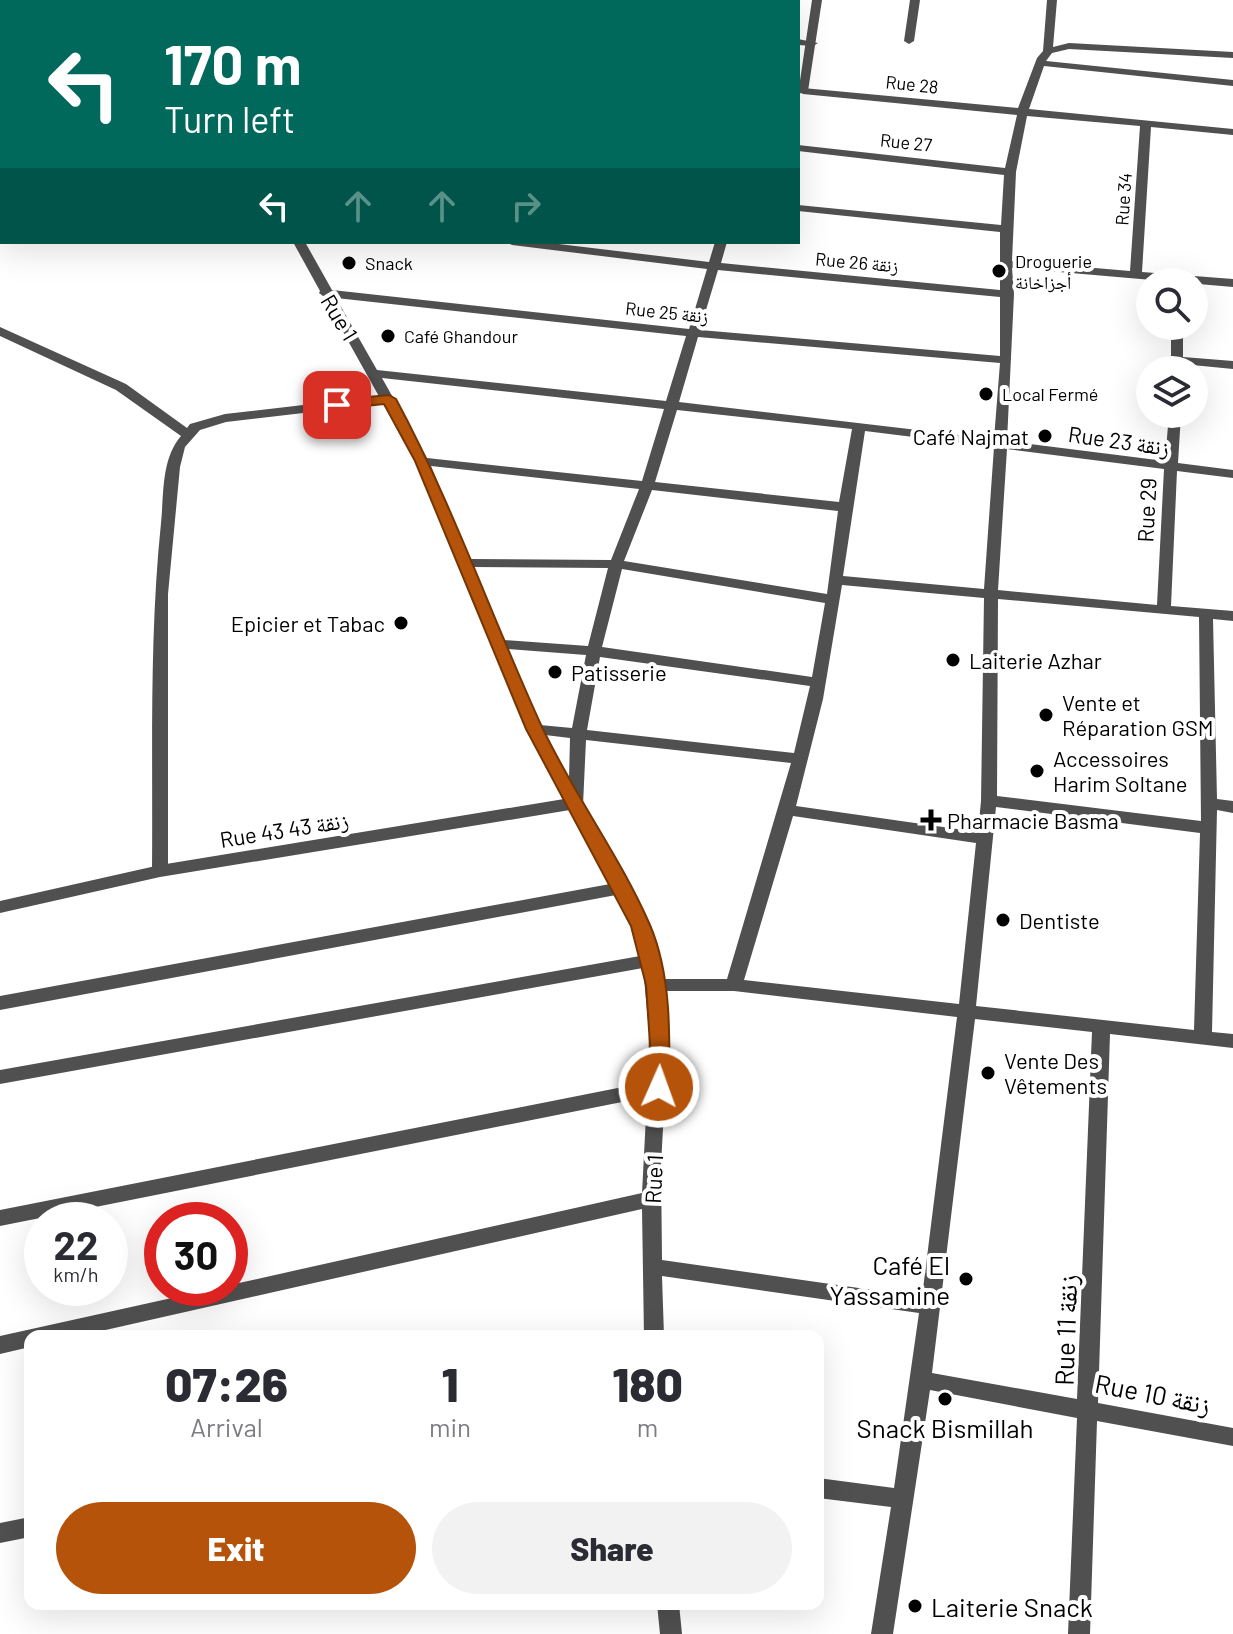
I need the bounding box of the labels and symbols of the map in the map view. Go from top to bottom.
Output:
street label: Rue 28 [885,70,939,98]
street label: Rue 27 [879,128,933,156]
street label: Rue 34 [1110,172,1136,226]
street label: Rue 26 زنقة [815,247,900,277]
place label: Droguerie أجزاخانة [1015,250,1092,293]
place label: Snack [365,252,413,274]
marker: Snack [340,254,358,272]
marker: Droguerie أجزاخانة [990,262,1008,280]
street label: Rue 1 [316,289,364,345]
street label: Rue 25 زنقة [624,297,710,327]
place label: Café Ghandour [404,325,518,347]
marker: Café Ghandour [379,327,397,345]
pin [303,371,371,439]
place label: Local Fermé [1002,383,1098,405]
marker: Local Fermé [977,385,995,403]
street label: Rue 23 زنقة [1067,420,1171,460]
place label: Café Najmat [913,423,1029,449]
marker: Café Najmat [1036,427,1054,445]
street label: Rue 29 [1131,477,1161,543]
place label: Epicier et Tabac [231,610,385,636]
marker: Epicier et Tabac [392,614,410,632]
place label: Laiterie Azhar [969,647,1102,673]
marker: Laiterie Azhar [944,651,962,669]
place label: Patisserie [571,659,667,685]
marker: Patisserie [546,663,564,681]
place label: Vente et Réparation GSM [1062,689,1214,740]
marker: Vente et Réparation GSM [1037,706,1055,724]
place label: Accessoires Harim Soltane [1053,745,1187,796]
marker: Accessoires Harim Soltane [1028,762,1046,780]
street label: Rue 43 زنقة 43 [218,806,350,852]
place label: Pharmacie Basma [947,807,1119,833]
marker: Pharmacie Basma [922,811,940,829]
place label: Dentiste [1019,907,1100,933]
marker: Dentiste [994,911,1012,929]
position arrow [617,1045,701,1129]
place label: Vente Des Vêtements [1004,1047,1107,1098]
marker: Vente Des Vêtements [979,1064,997,1082]
street label: Rue 1 [639,1154,667,1204]
speed limit sign: 30 [144,1202,248,1306]
place label: Café El Yassamine [829,1249,950,1310]
marker: Café El Yassamine [957,1270,975,1288]
street label: Rue 11 زنقة [1048,1274,1082,1386]
street label: Rue 10 زنقة [1093,1367,1213,1419]
marker: Snack Bismillah [936,1390,954,1408]
place label: Snack Bismillah [856,1412,1034,1443]
place label: Laiterie Snack [931,1591,1093,1622]
marker: Laiterie Snack [906,1597,924,1615]

